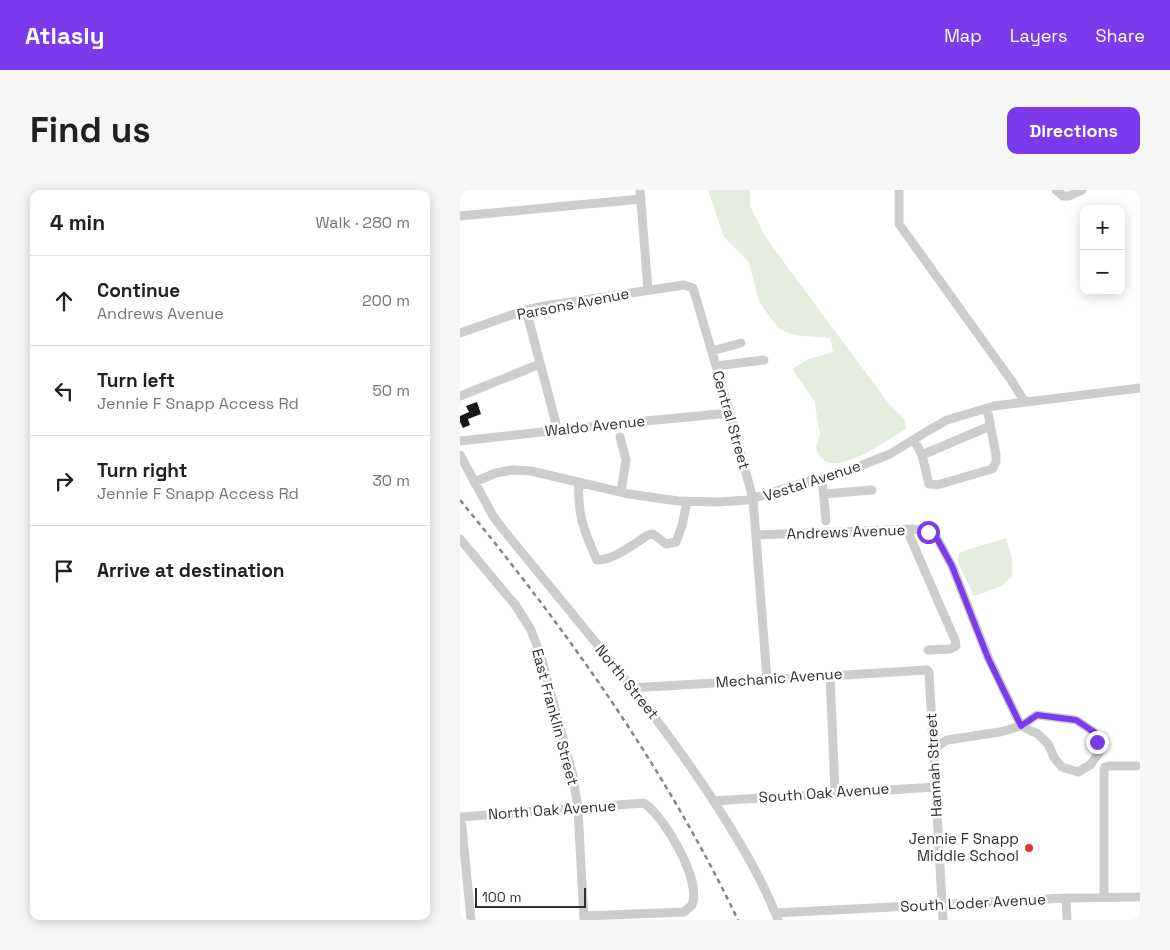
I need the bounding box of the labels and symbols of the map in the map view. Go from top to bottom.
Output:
street label: Parsons Avenue [515,283,631,324]
street label: Central Street [708,368,755,471]
street label: Waldo Avenue [544,411,646,440]
street label: Vestal Avenue [761,456,863,505]
street label: Andrews Avenue [786,520,906,543]
route start [917,521,940,544]
street label: North Street [591,640,663,723]
street label: East Franklin Street [528,646,583,788]
street label: Mechanic Avenue [715,664,843,691]
street label: Hannah Street [921,712,946,818]
route end [1086,731,1109,754]
street label: South Oak Avenue [758,778,890,807]
street label: North Oak Avenue [487,796,617,823]
place label: Jennie F Snapp Middle School [909,829,1019,865]
marker: Jennie F Snapp Middle School [1023,842,1035,854]
scale bar [475,885,586,908]
street label: South Loder Avenue [900,889,1046,916]

